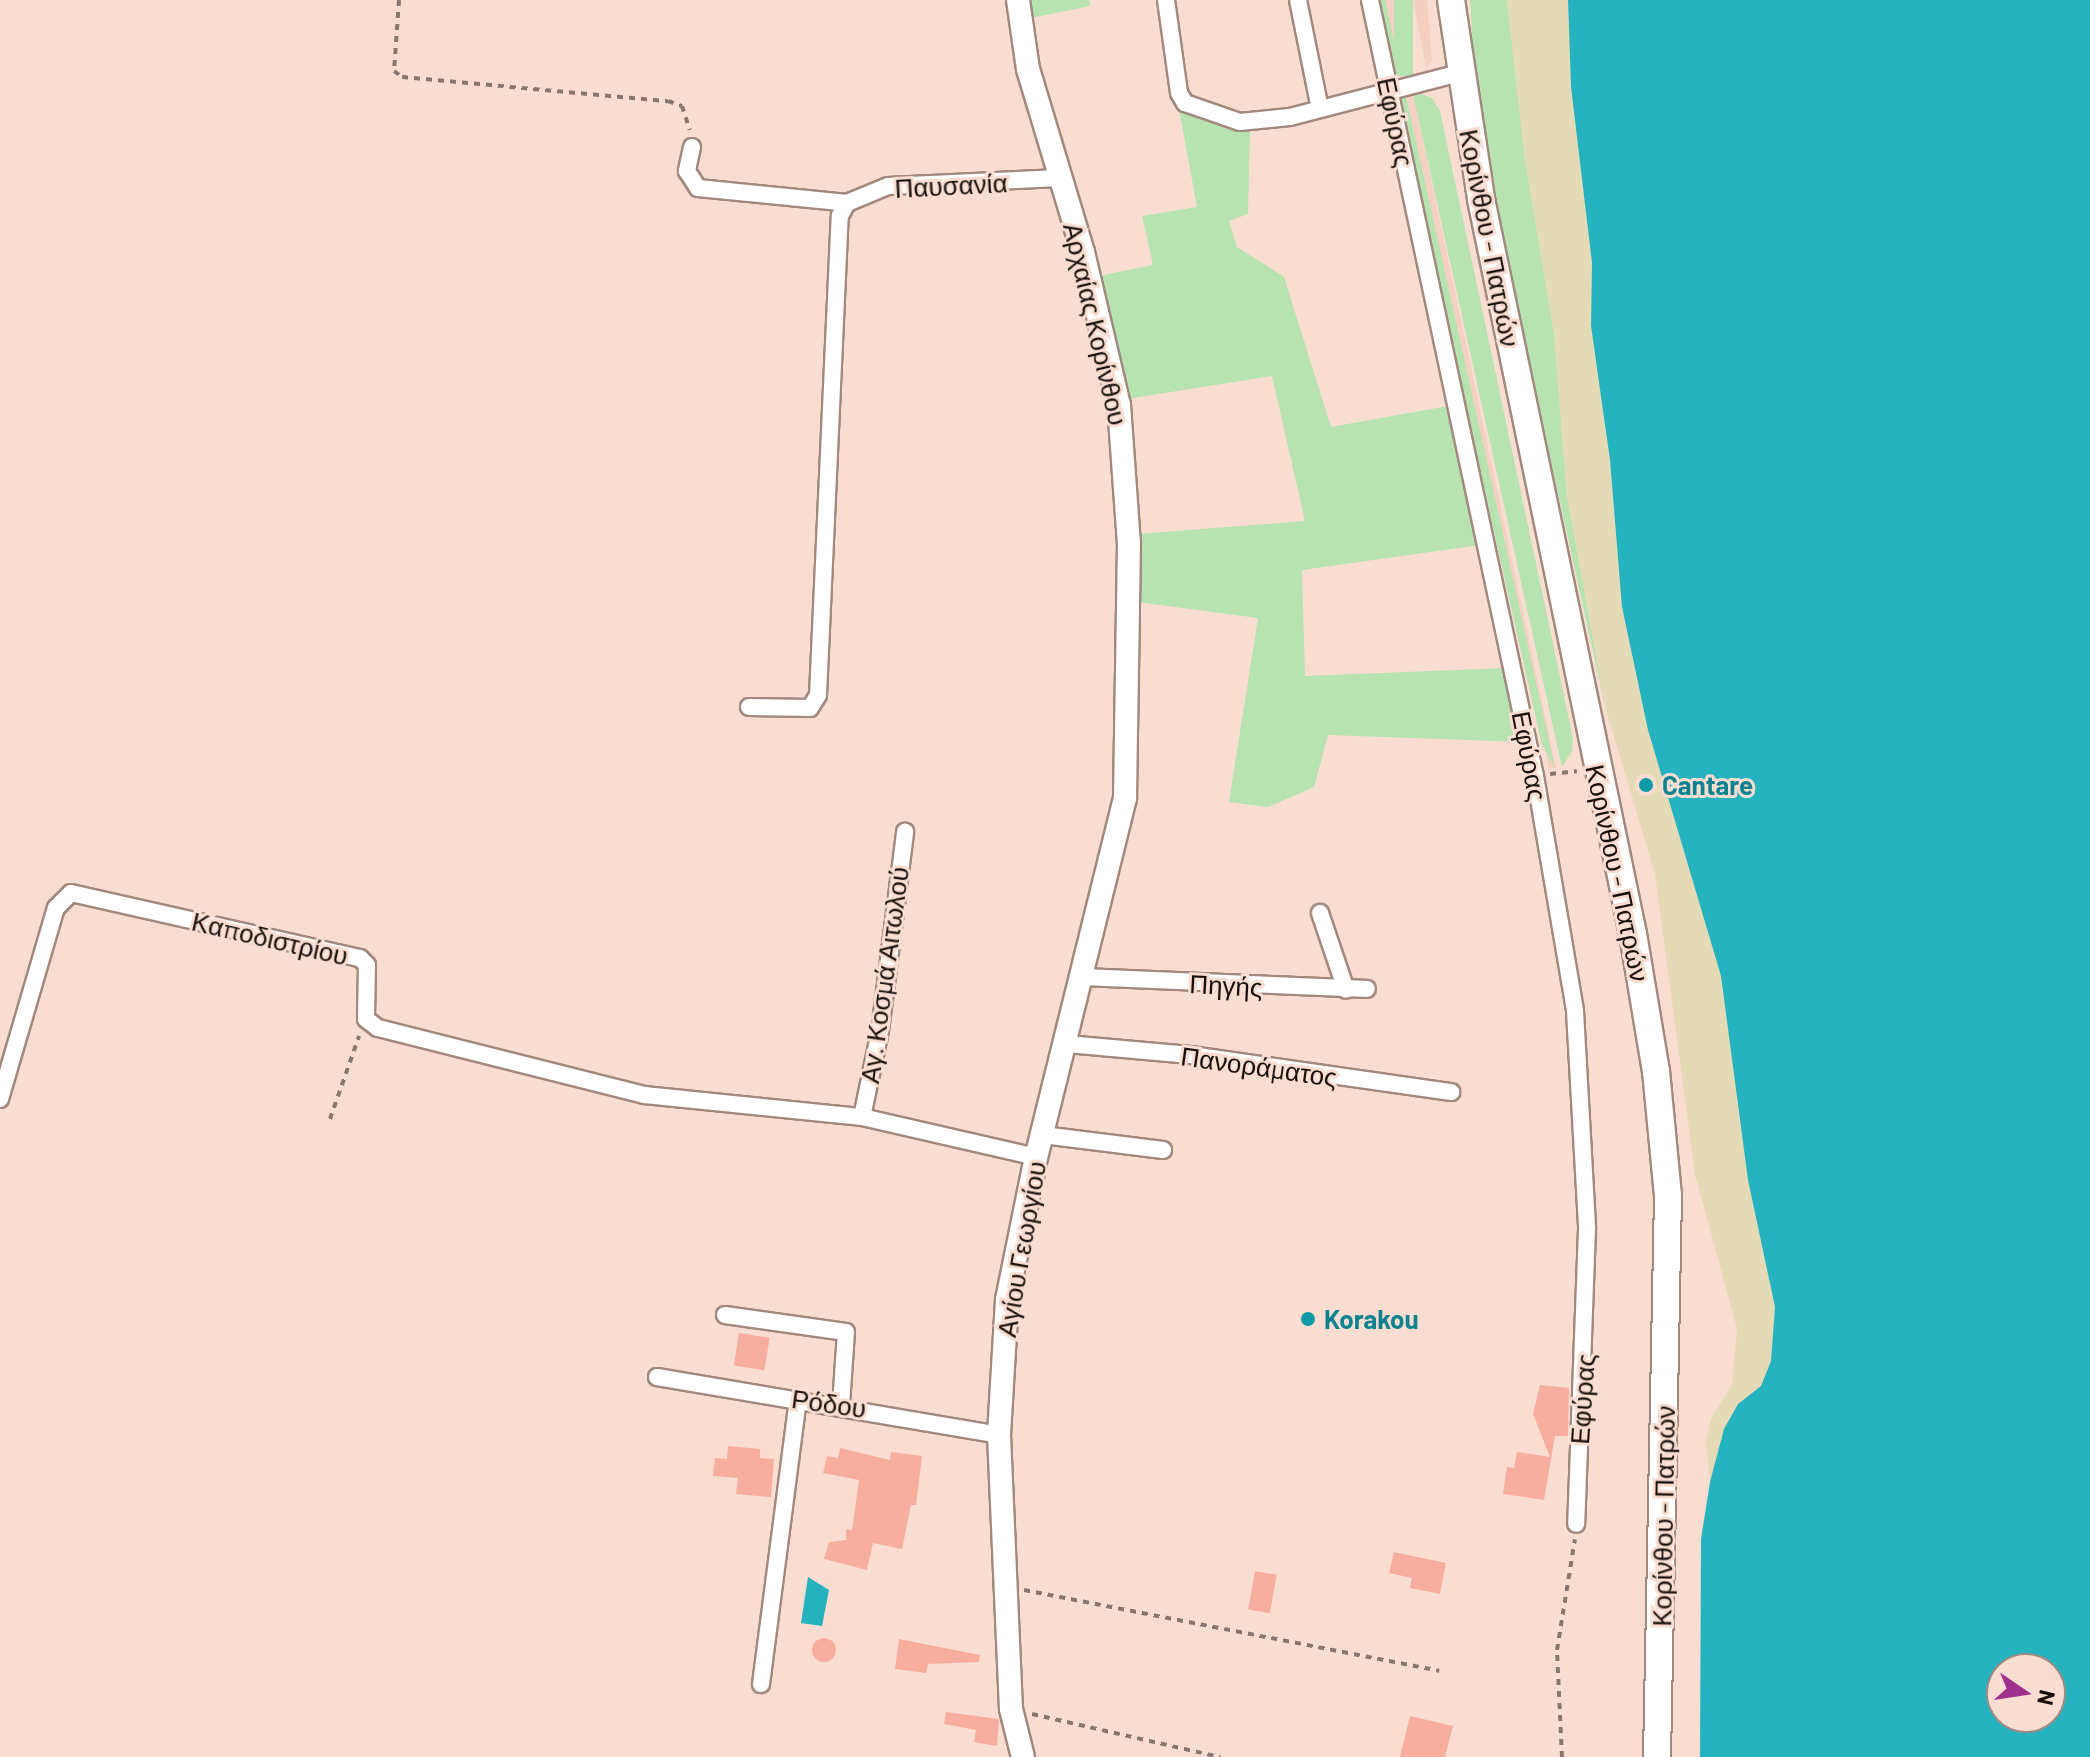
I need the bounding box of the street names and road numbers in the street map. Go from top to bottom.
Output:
street label: Εφύρας [1371,74,1421,170]
street label: Κορίνθου - Πατρών [1454,127,1526,349]
street label: Παυσανία [894,166,1008,204]
street label: Αρχαίας Κορίνθου [1058,220,1134,428]
street label: Εφύρας [1506,708,1554,804]
street label: Κορίνθου - Πατρών [1580,762,1656,984]
street label: Αγ. Κοσμά Αιτωλού [853,865,915,1085]
street label: Καποδιστρίου [189,905,351,971]
street label: Πηγής [1189,968,1263,1002]
street label: Πανοράματος [1179,1040,1339,1092]
street label: Αγίου Γεωργίου [990,1159,1052,1339]
street label: Εφύρας [1563,1353,1601,1445]
street label: Ρόδου [790,1382,868,1424]
street label: Κορίνθου - Πατρών [1645,1405,1681,1627]

